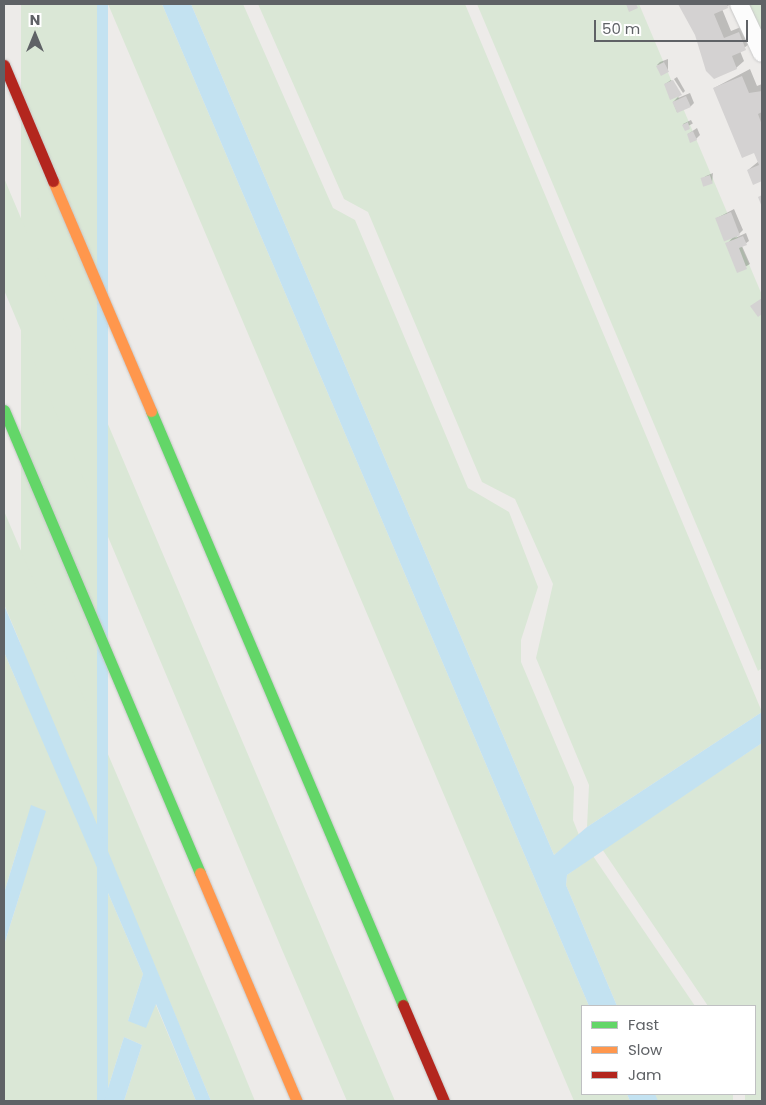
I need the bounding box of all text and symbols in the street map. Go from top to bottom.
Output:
north arrow [10,10,60,60]
text: N [30,10,40,30]
scale bar [596,10,750,42]
text: 50 m [602,18,640,39]
legend [581,1005,756,1095]
text: Fast [628,1014,659,1035]
text: Slow [628,1039,662,1060]
text: Jam [628,1064,662,1085]

